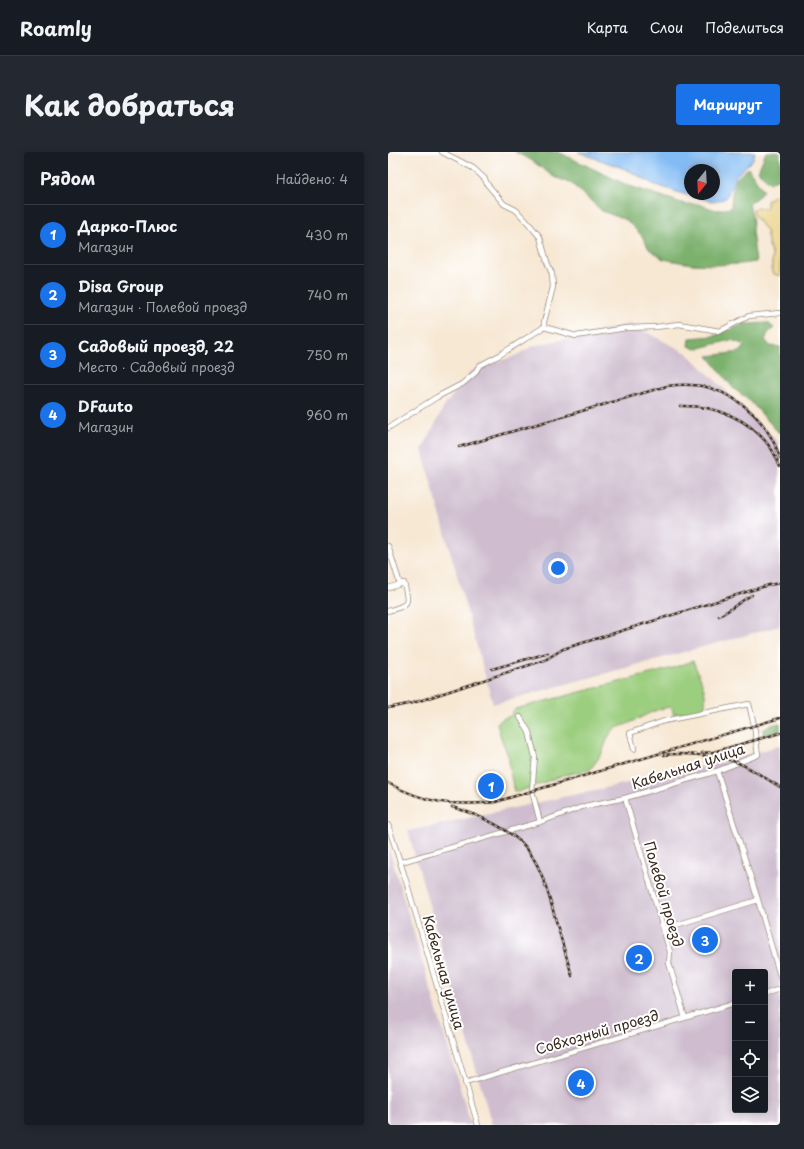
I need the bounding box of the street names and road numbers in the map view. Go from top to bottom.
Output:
street label: Кабельная улица [629,738,748,794]
street label: Полевой проезд [639,838,689,950]
street label: Кабельная улица [418,912,470,1032]
street label: Совхозный проезд [533,1004,661,1060]

